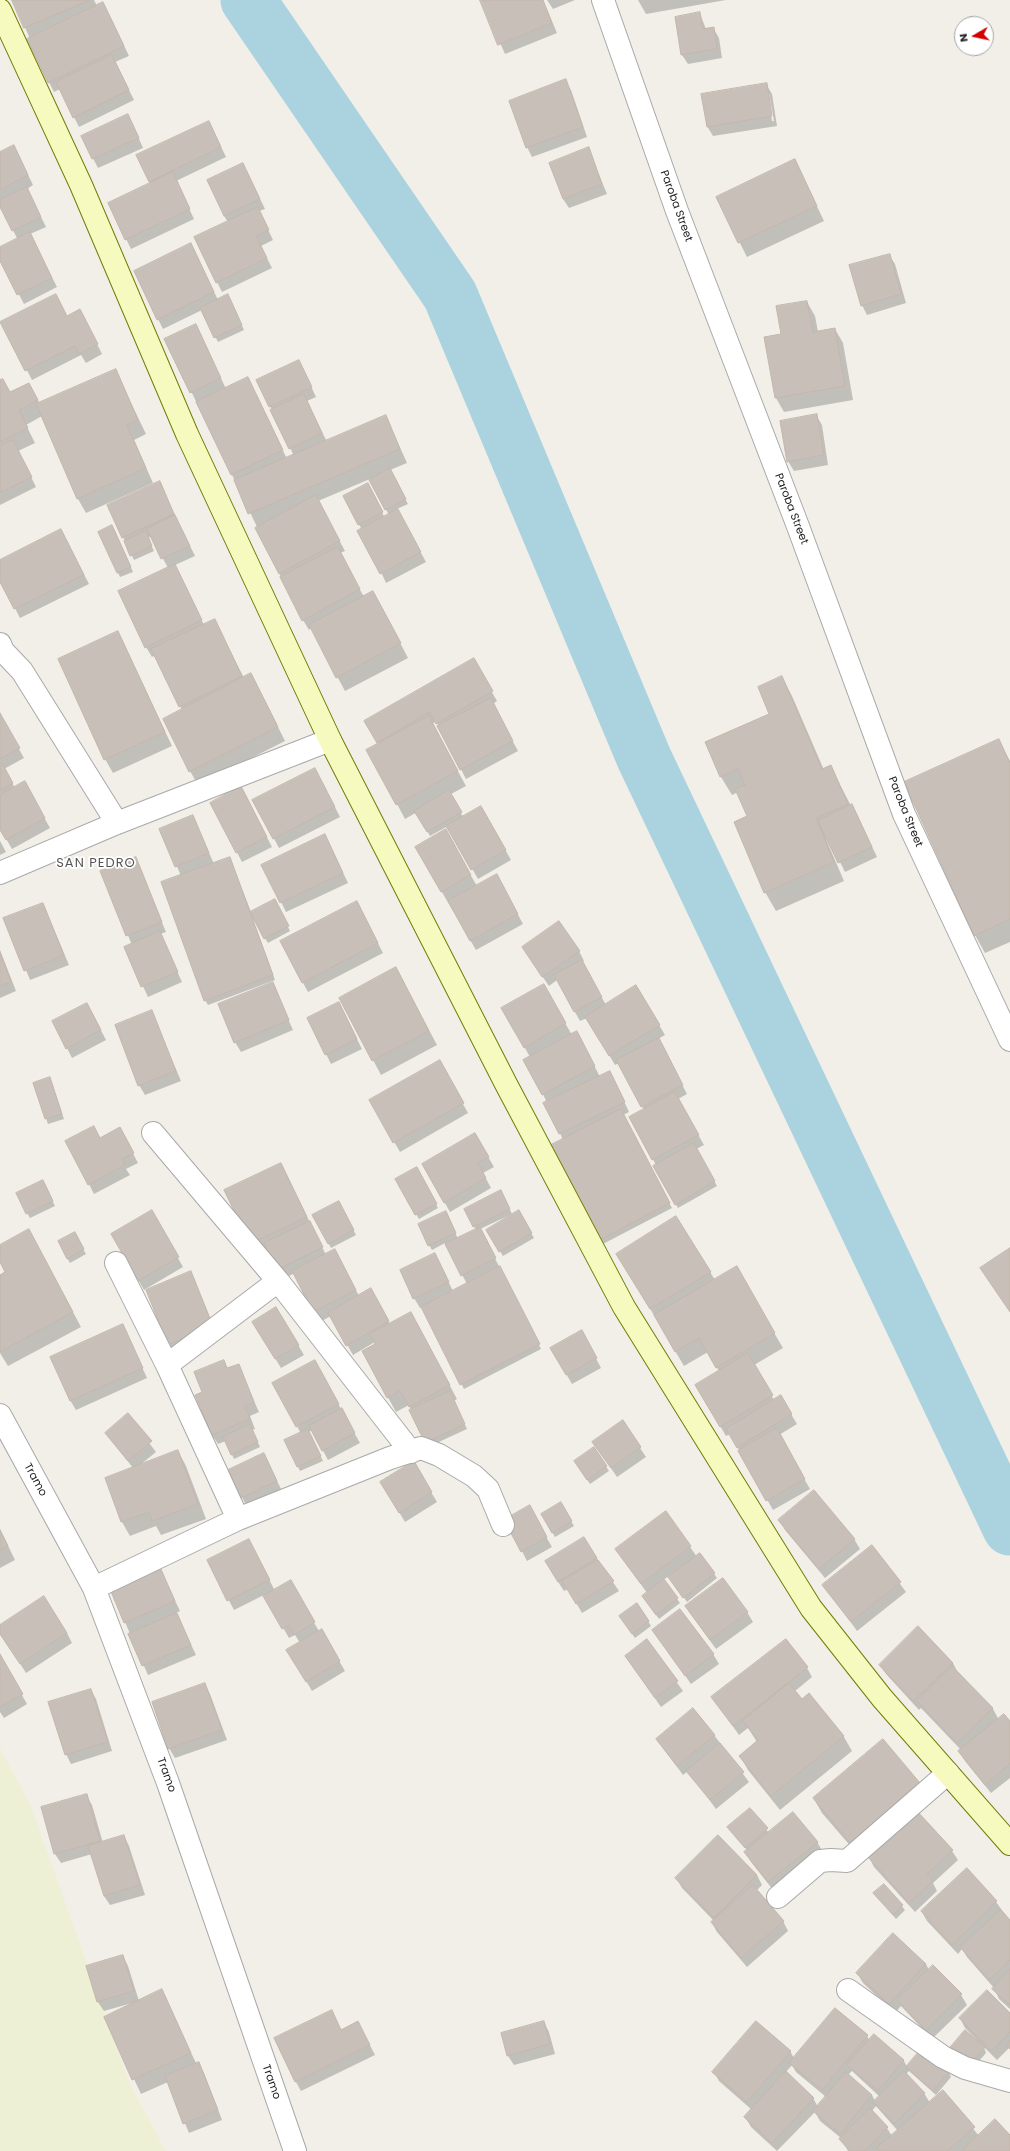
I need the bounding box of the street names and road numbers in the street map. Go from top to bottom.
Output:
street label: Paroba Street [657,169,695,243]
street label: Paroba Street [771,472,811,546]
street label: Paroba Street [885,775,925,849]
street label: Tramo [21,1461,49,1499]
street label: Tramo [154,1756,178,1794]
street label: Tramo [259,2063,283,2101]

